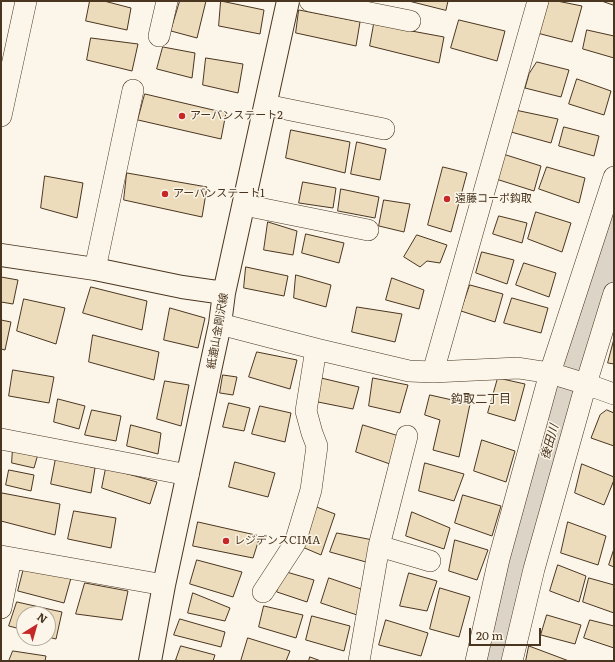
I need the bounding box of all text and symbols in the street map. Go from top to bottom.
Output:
place label: アーバンステート2 [190,109,283,123]
marker: アーバンステート2 [177,111,187,121]
place label: アーバンステート1 [173,187,265,201]
marker: アーバンステート1 [160,189,170,199]
place label: 遠藤コーポ鈎取 [455,192,532,206]
marker: 遠藤コーポ鈎取 [442,194,452,204]
street label: 紙漉山金剛沢線 [205,292,231,370]
district label: 鈎取二丁目 [451,392,511,406]
water label: 後田川 [538,423,562,461]
place label: レジデンスCIMA [234,534,320,548]
marker: レジデンスCIMA [221,536,231,546]
north arrow [16,606,56,646]
text: N [34,608,51,626]
scale bar [471,620,543,646]
text: 20 m [476,626,503,644]

